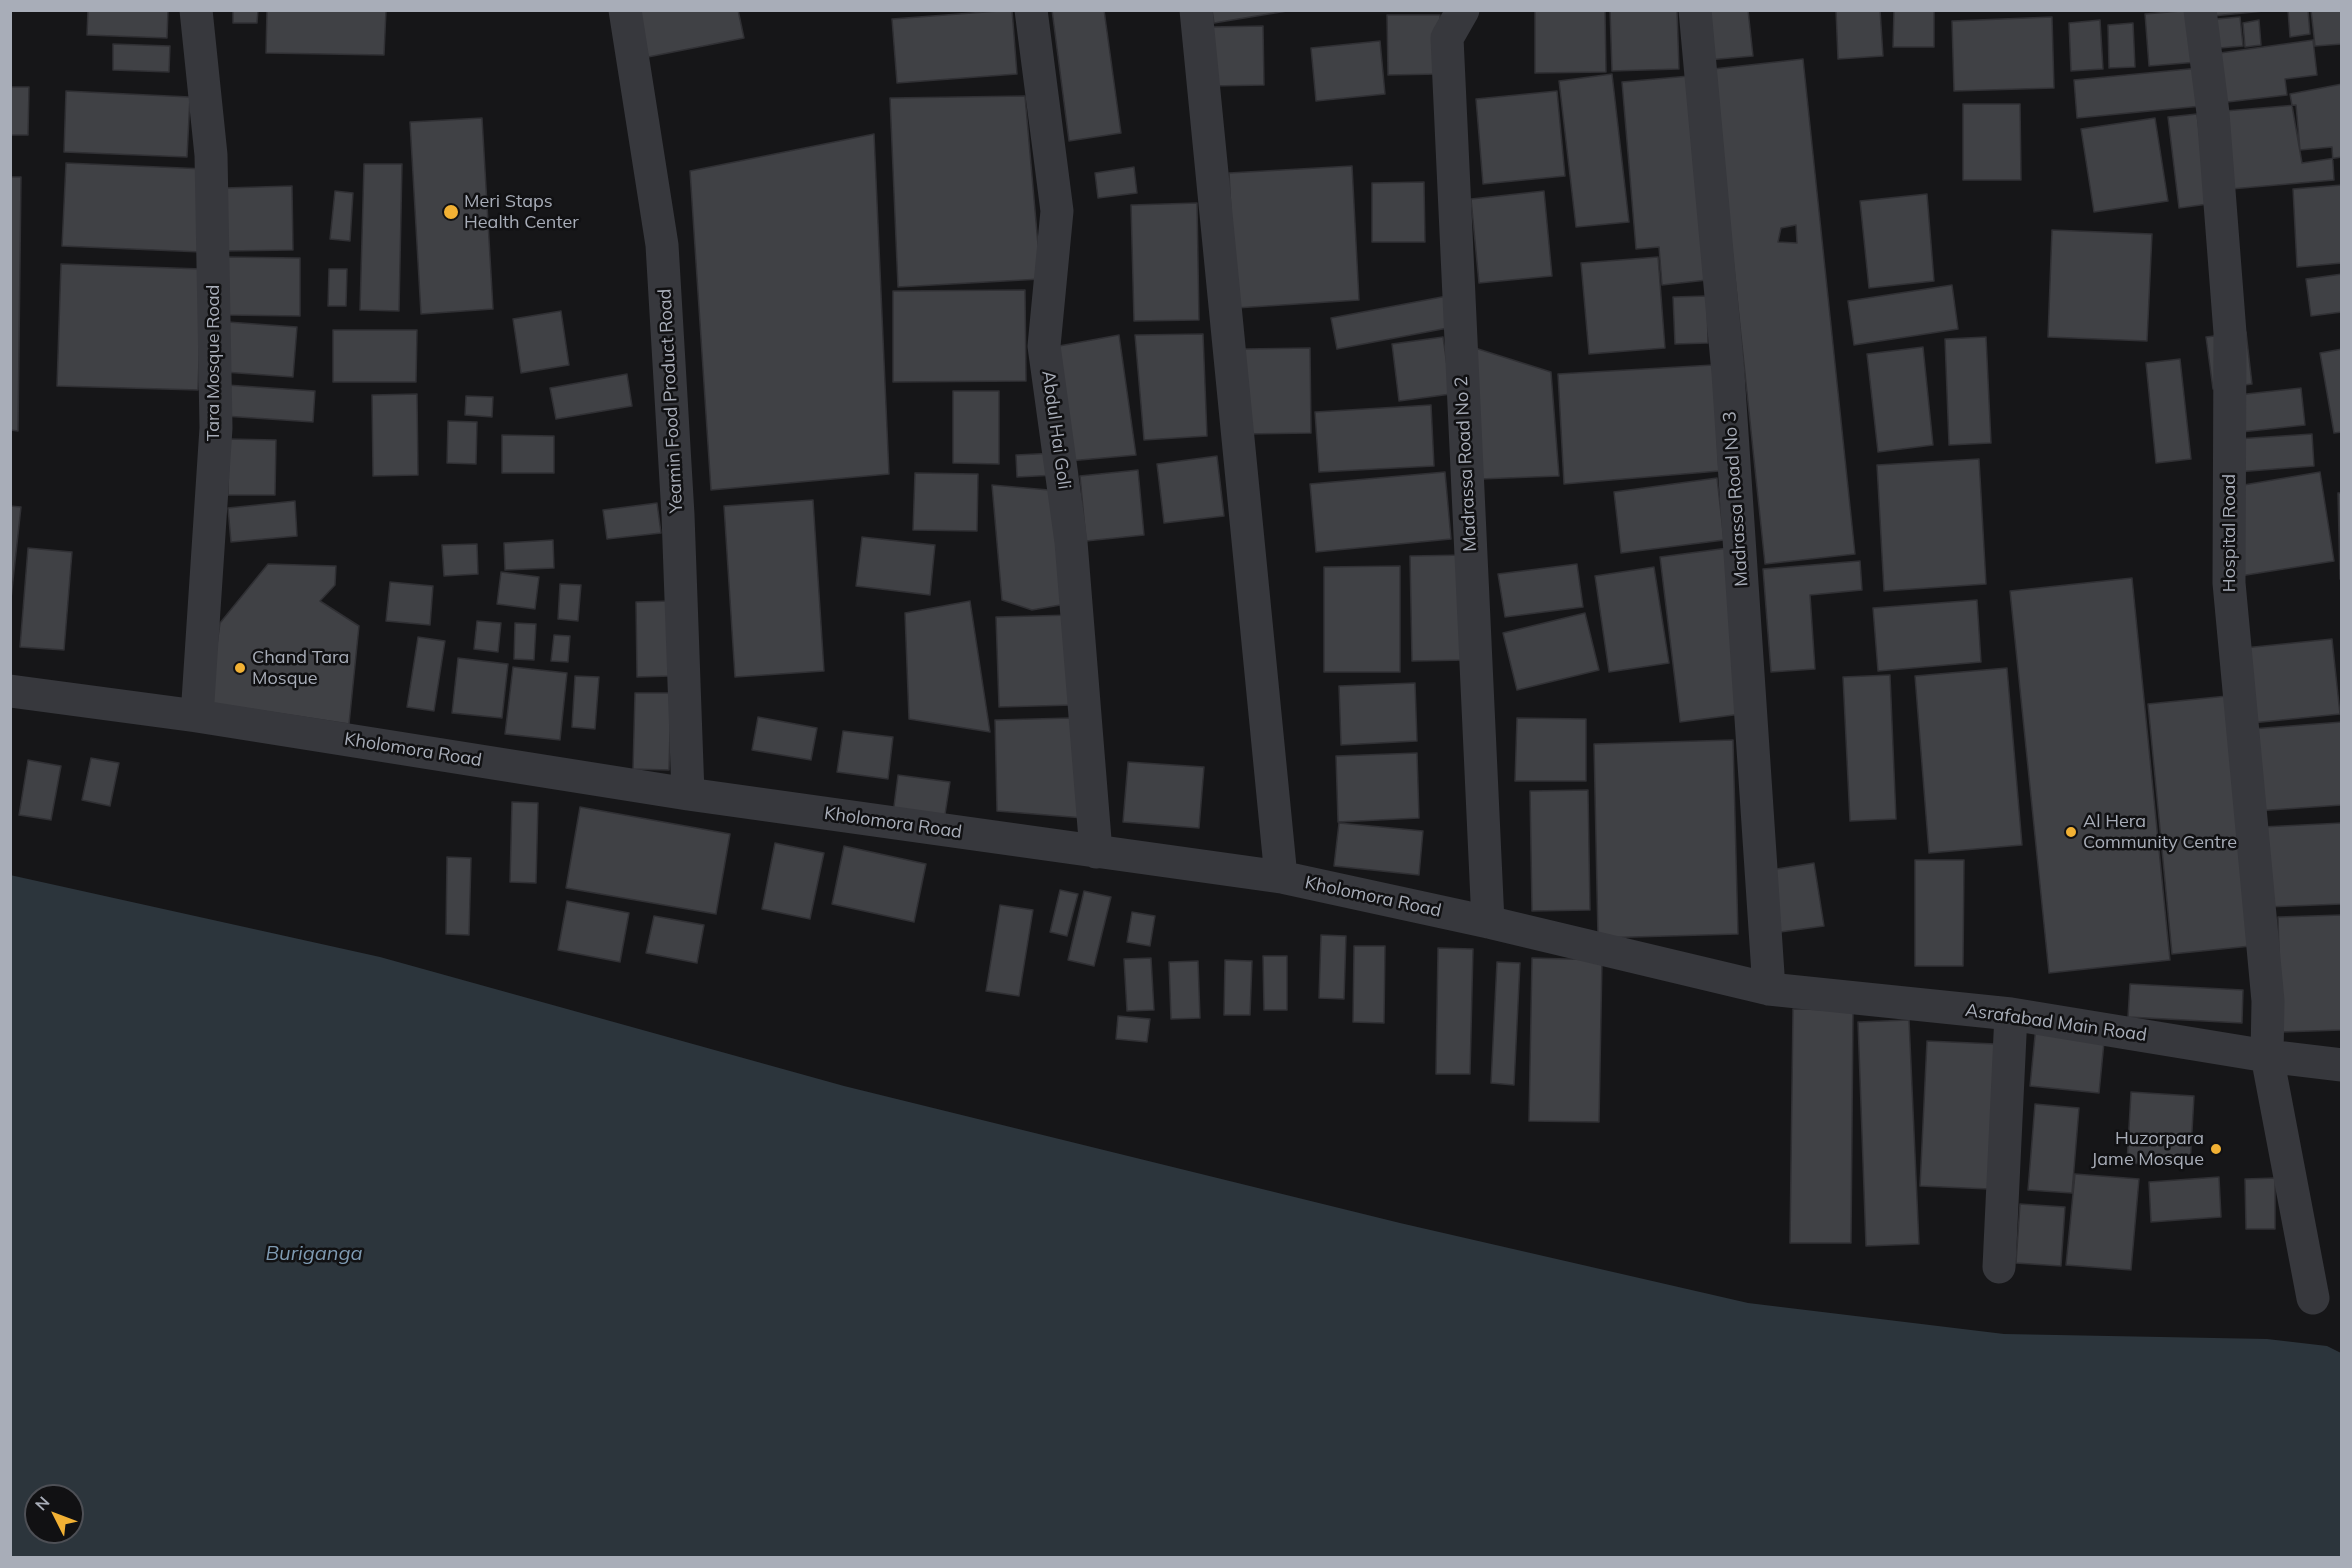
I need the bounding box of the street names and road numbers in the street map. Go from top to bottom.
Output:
street label: Tara Mosque Road [203,285,225,441]
street label: Yeamin Food Product Road [654,288,688,514]
street label: Abdul Hai Goli [1037,369,1075,491]
street label: Madrassa Road No 2 [1451,376,1481,552]
street label: Madrassa Road No 3 [1719,411,1753,587]
street label: Hospital Road [2219,474,2241,592]
street label: Kholomora Road [343,728,483,772]
street label: Kholomora Road [823,803,963,843]
street label: Kholomora Road [1303,872,1443,922]
street label: Asrafabad Main Road [1964,1000,2148,1046]

